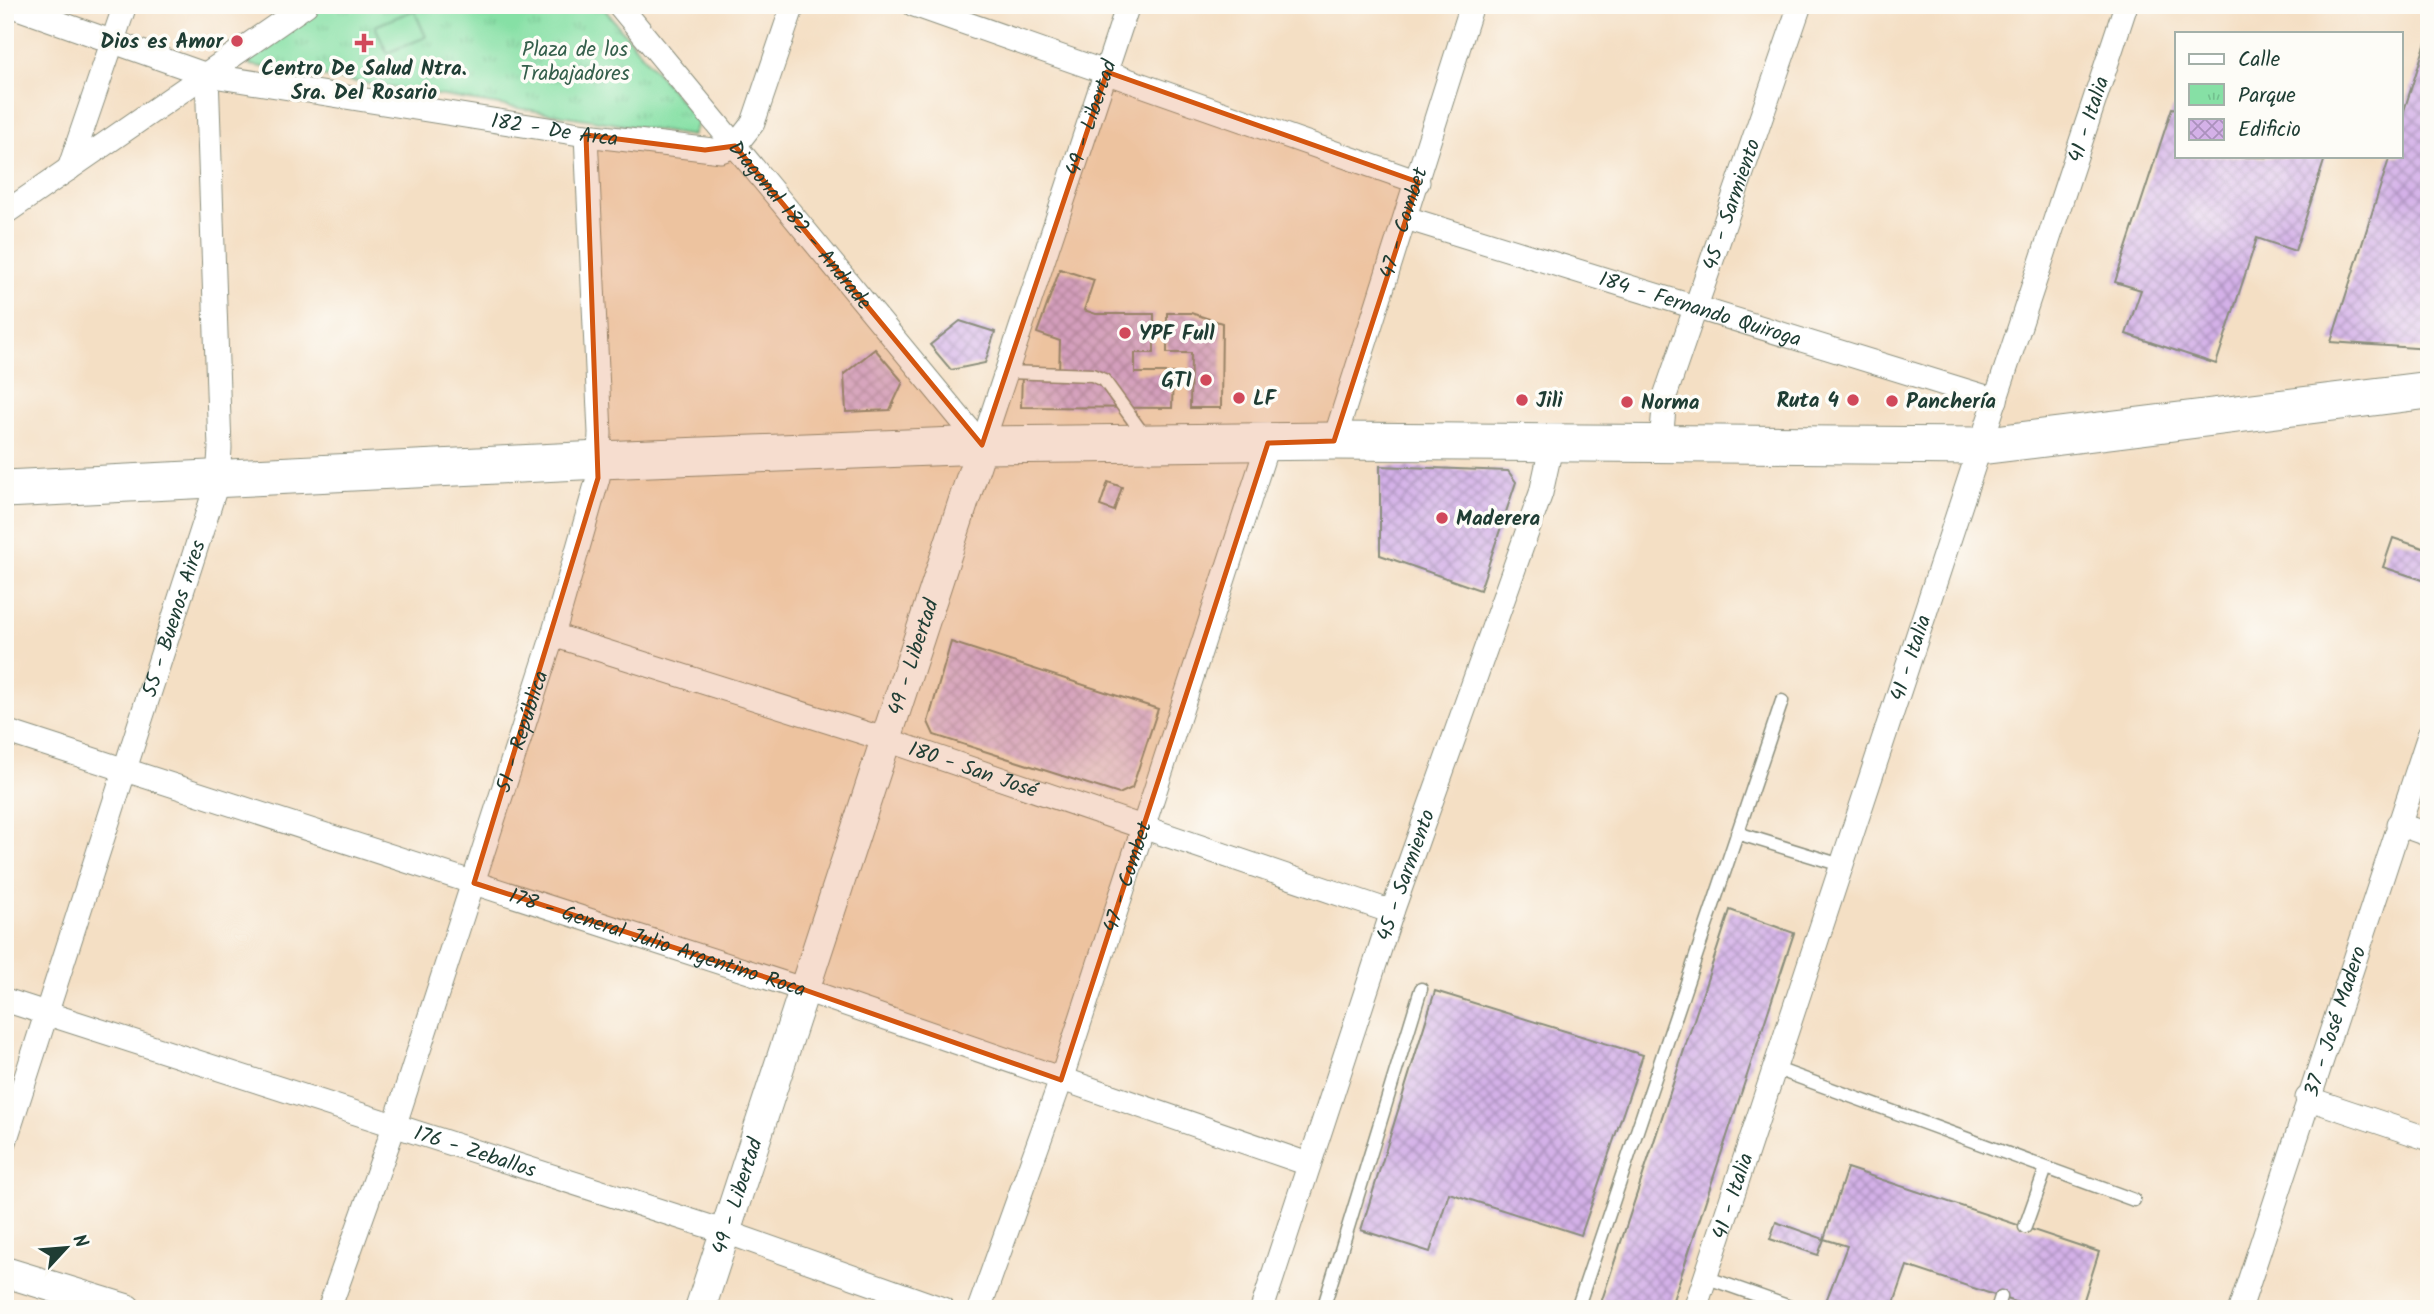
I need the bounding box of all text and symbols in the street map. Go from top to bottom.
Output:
place label: Dios es Amor [100,26,224,59]
legend [2175,32,2402,158]
marker: Dios es Amor [229,33,245,49]
marker: Centro De Salud Ntra. Sra. Del Rosario [354,33,374,53]
park label: Plaza de los Trabajadores [520,34,630,91]
text: Calle [2238,44,2281,77]
place label: Centro De Salud Ntra. Sra. Del Rosario [261,53,467,110]
street label: 49 - Libertad [1057,55,1127,181]
street label: 41 - Italia [2060,72,2119,167]
text: Parque [2238,80,2296,113]
street label: 182 - De Arca [488,105,620,157]
text: Edificio [2238,114,2301,147]
street label: Diagonal 182 - Andrade [719,134,880,318]
street label: 45 - Sarmiento [1695,134,1771,275]
street label: 47 - Combet [1371,162,1438,283]
street label: 184 - Fernando Quiroga [1595,263,1805,357]
place label: YPF Full [1139,318,1215,351]
marker: YPF Full [1117,325,1133,341]
place label: GTI [1162,365,1192,398]
marker: GTI [1198,372,1214,388]
place label: LF [1253,383,1277,416]
place label: Jili [1536,385,1563,418]
place label: Ruta 4 [1776,385,1840,418]
place label: Panchería [1906,386,1996,419]
place label: Norma [1641,387,1700,420]
marker: LF [1231,390,1247,406]
marker: Jili [1514,392,1530,408]
marker: Ruta 4 [1845,392,1861,408]
marker: Panchería [1884,393,1900,409]
marker: Norma [1619,394,1635,410]
place label: Maderera [1456,503,1541,536]
marker: Maderera [1434,510,1450,526]
street label: 55 - Buenos Aires [134,536,216,702]
street label: 49 - Libertad [880,594,949,720]
street label: 41 - Italia [1882,611,1941,706]
street label: 51 - República [488,667,558,797]
street label: 180 - San José [904,733,1042,808]
street label: 45 - Sarmiento [1369,805,1445,946]
street label: 47 - Combet [1095,816,1162,937]
street label: 178 - General Julio Argentino Roca [504,880,810,1007]
street label: 37 - José Madero [2296,942,2376,1101]
street label: 176 - Zeballos [409,1118,540,1188]
street label: 49 - Libertad [704,1133,773,1259]
street label: 41 - Italia [1704,1149,1763,1244]
north arrow [32,1212,102,1282]
text: N [63,1229,96,1253]

